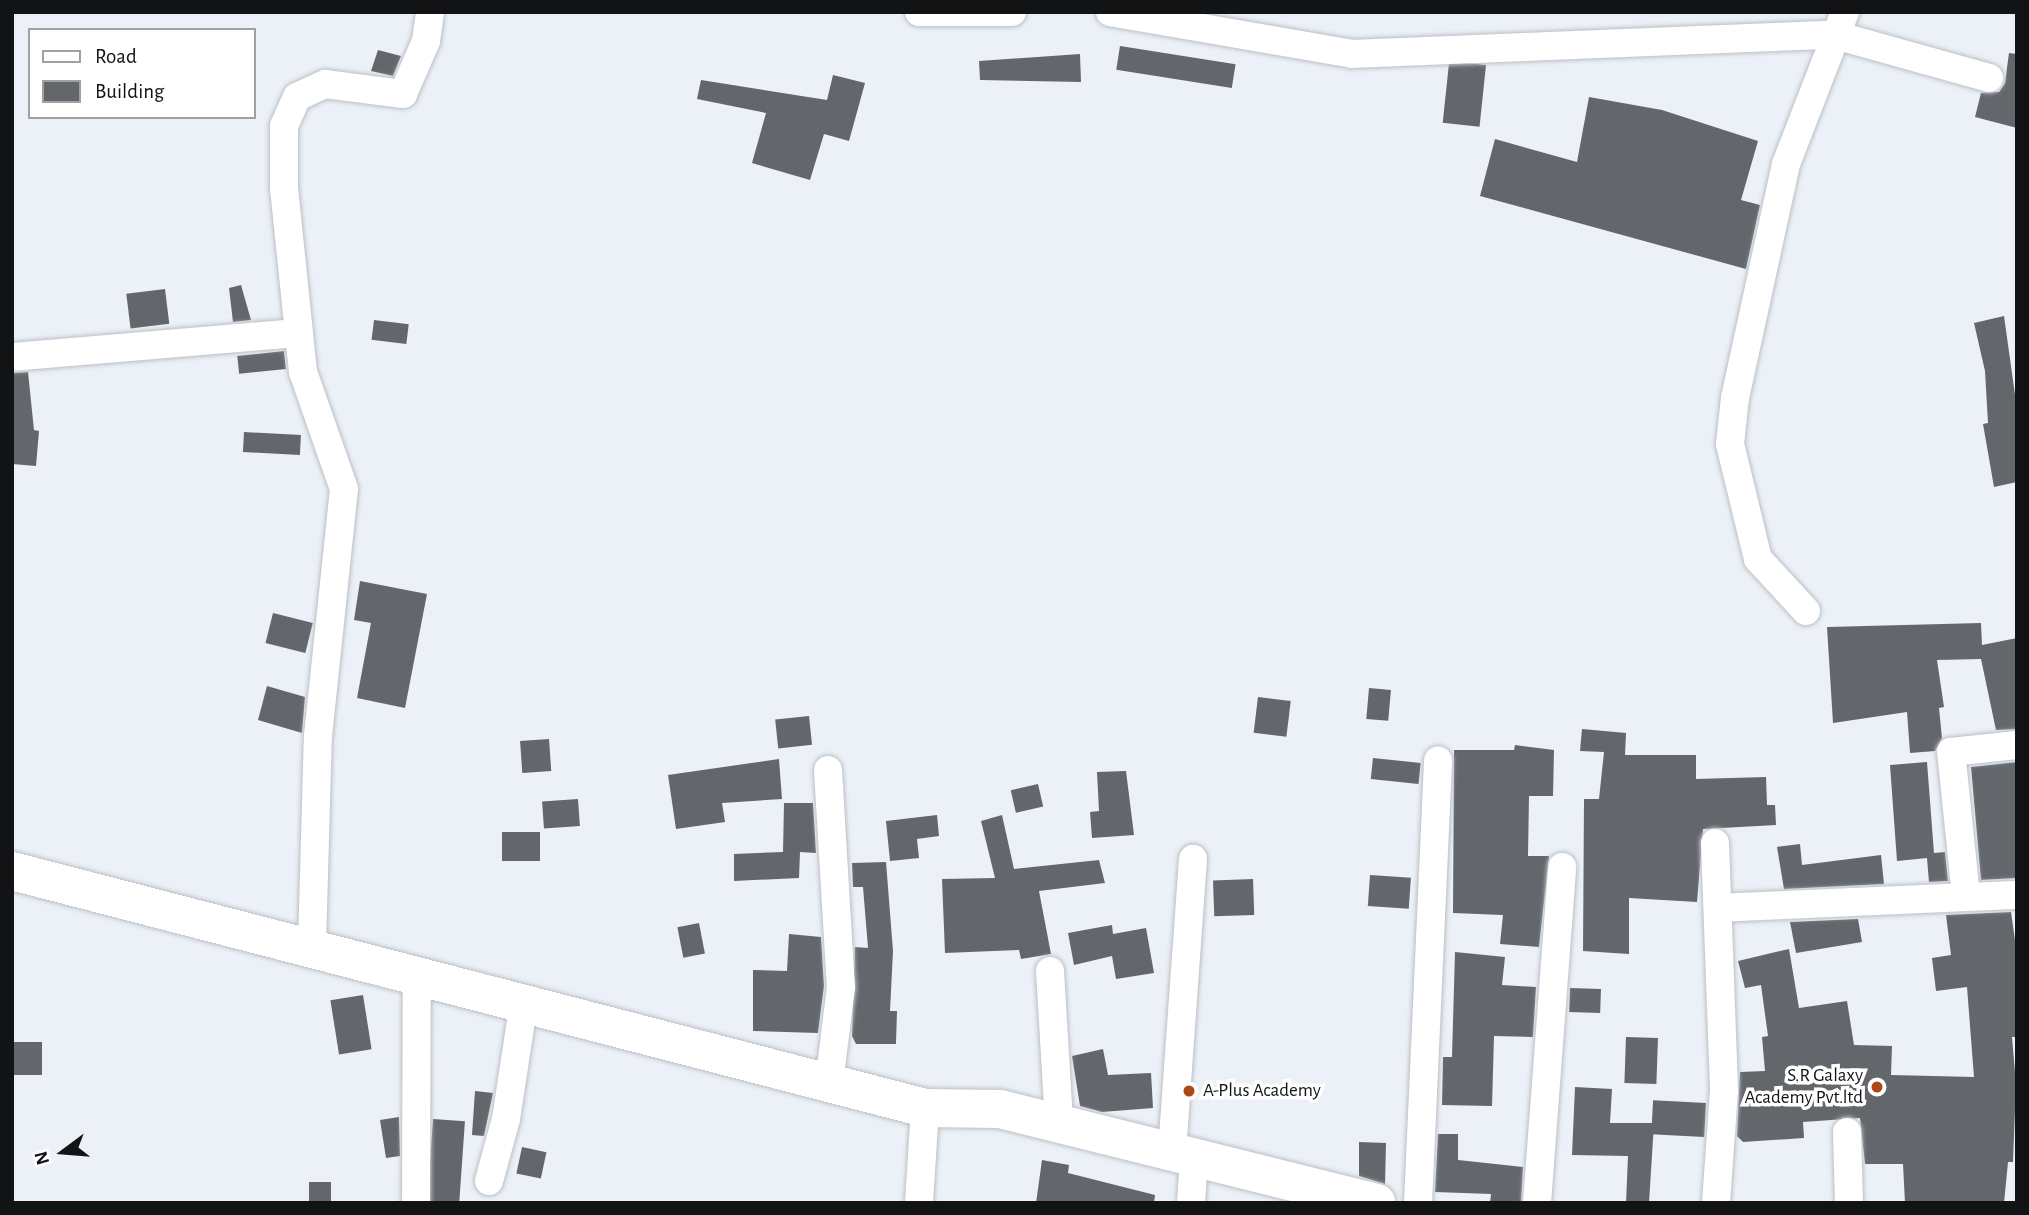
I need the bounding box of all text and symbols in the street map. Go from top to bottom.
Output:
legend [28,28,256,119]
text: Road [95,46,137,67]
text: Building [95,81,164,102]
place label: S.R Galaxy Academy Pvt.ltd [1744,1065,1863,1109]
marker: S.R Galaxy Academy Pvt.ltd [1869,1079,1885,1095]
place label: A-Plus Academy [1203,1080,1321,1102]
marker: A-Plus Academy [1181,1083,1197,1099]
north arrow [28,1117,98,1187]
text: N [31,1149,53,1167]

